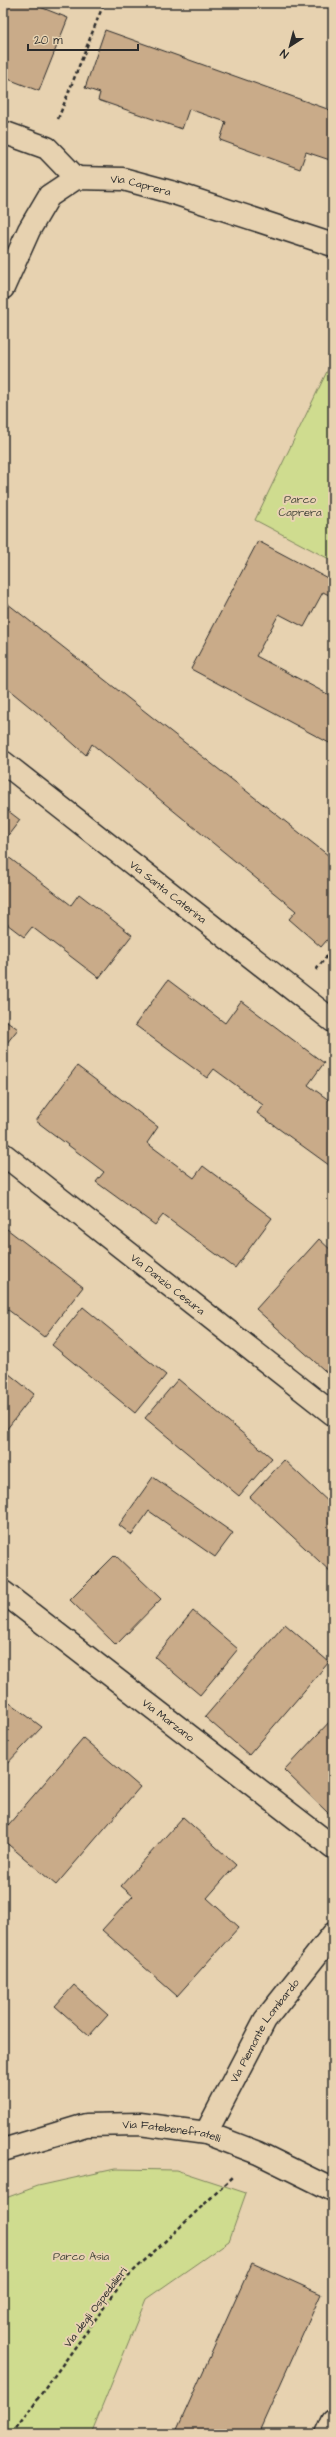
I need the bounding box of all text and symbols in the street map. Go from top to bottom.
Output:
scale bar [28,26,138,52]
north arrow [270,26,310,66]
text: 20 m [34,32,63,49]
text: N [277,46,292,62]
street label: Via Caprera [110,172,173,200]
park label: Parco Caprera [278,492,322,520]
street label: Via Santa Caterina [126,857,210,927]
street label: Via Danzio Cesura [127,1250,208,1319]
street label: Via Marzano [139,1695,198,1746]
street label: Via Piemonte Lombardo [227,1975,303,2085]
street label: Via Fatebenefratelli [122,2117,223,2146]
park label: Parco Asia [53,2249,109,2264]
street label: Via degli Ospedalieri [60,2264,132,2351]

